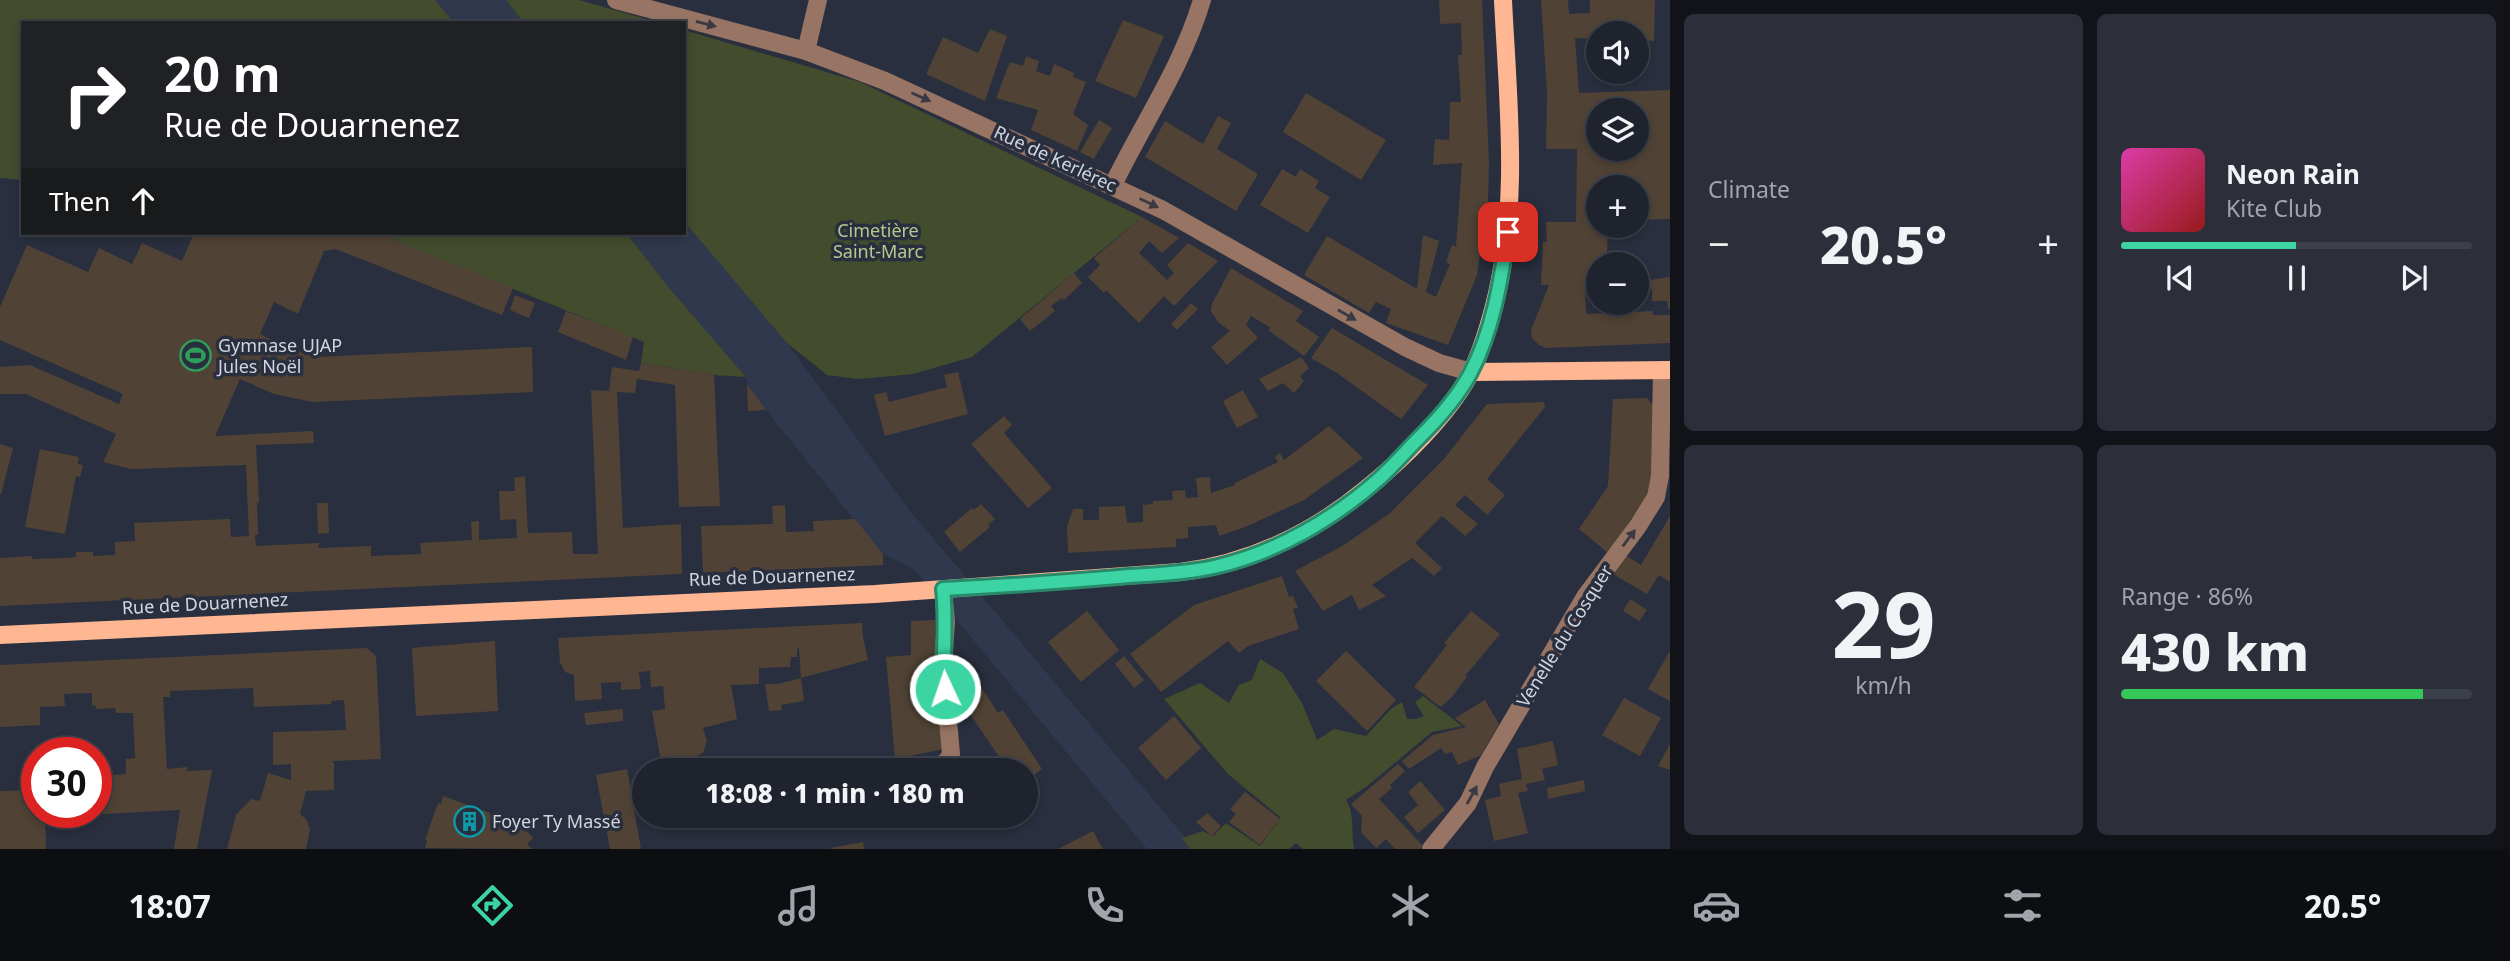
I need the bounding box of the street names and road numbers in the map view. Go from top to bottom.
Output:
street label: Rue de Kerlérec [990,119,1121,197]
street label: Venelle du Cosquer [1511,559,1618,711]
street label: Rue de Douarnenez [688,561,856,591]
street label: Rue de Douarnenez [121,587,289,619]

